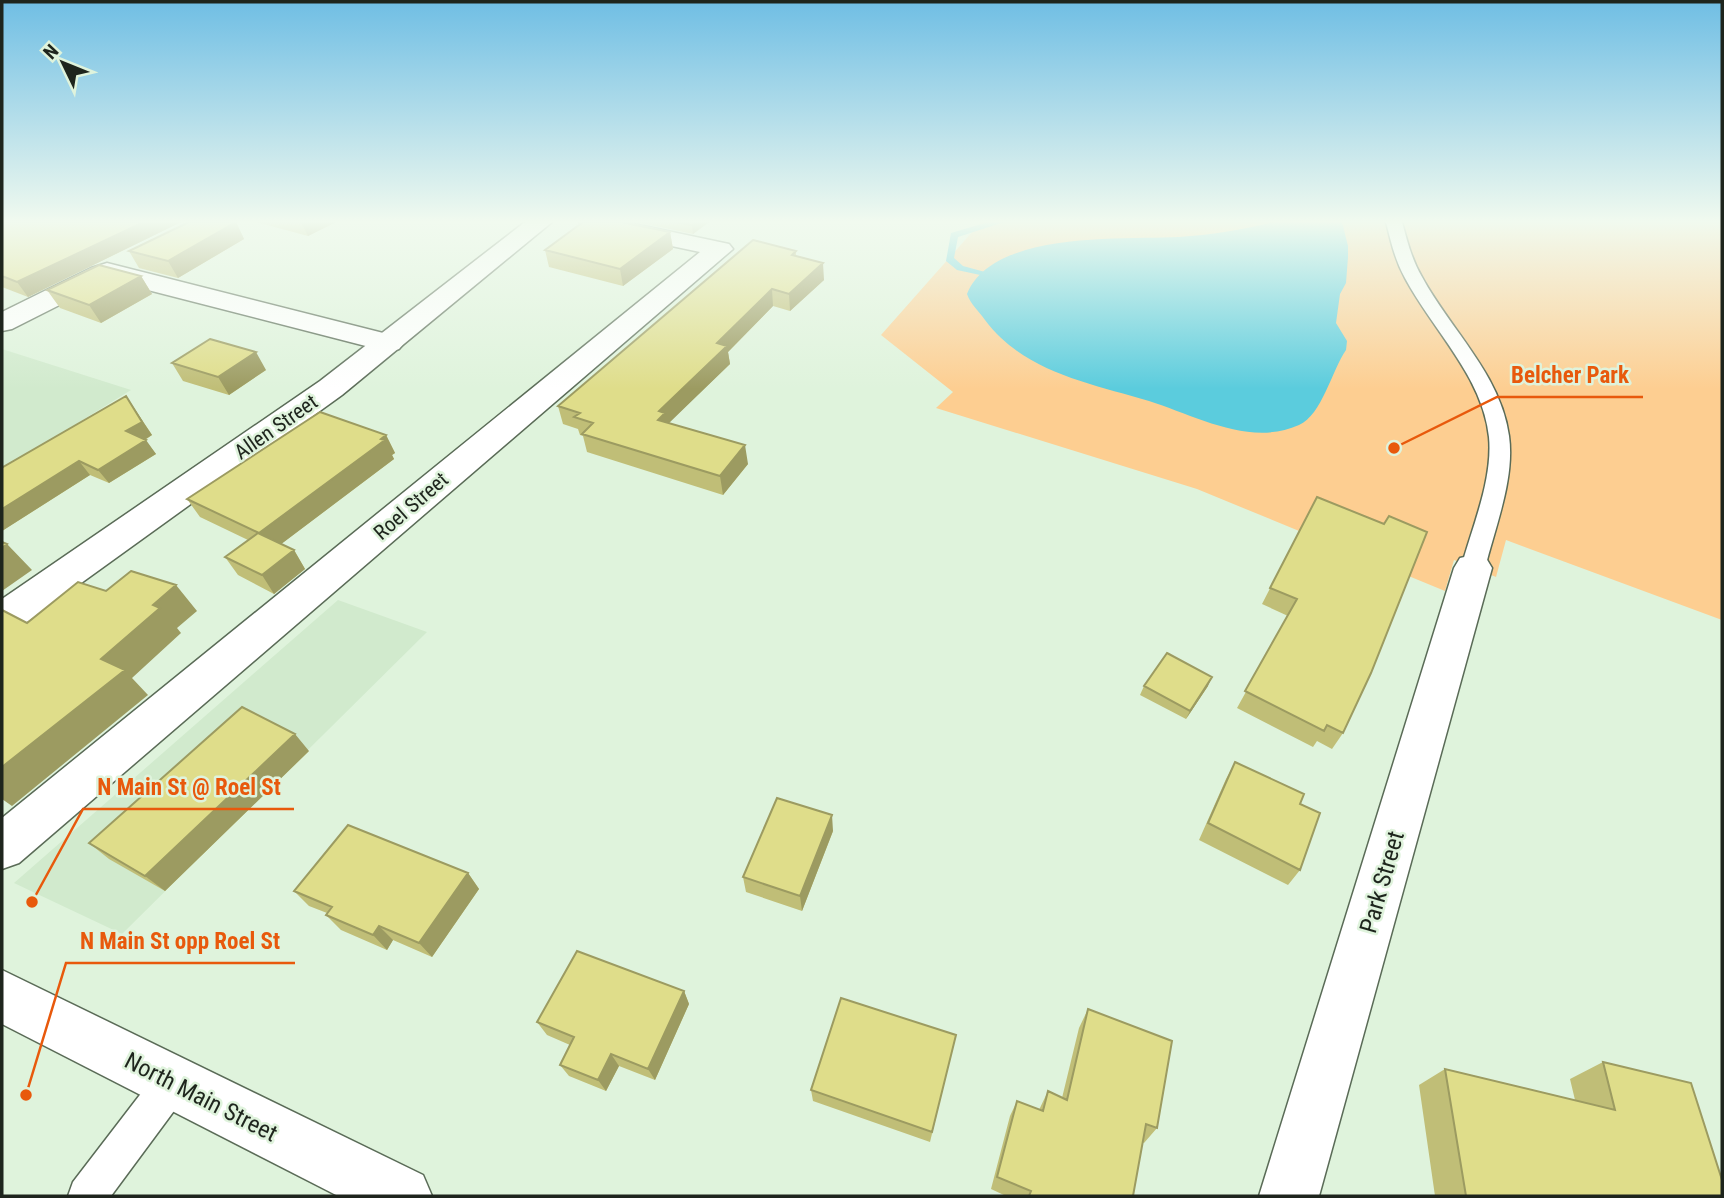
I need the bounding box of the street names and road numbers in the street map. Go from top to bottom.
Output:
street label: Allen Street [230,390,322,464]
street label: Roel Street [369,467,453,545]
street label: Park Street [1354,828,1410,936]
street label: North Main Street [120,1046,282,1148]

